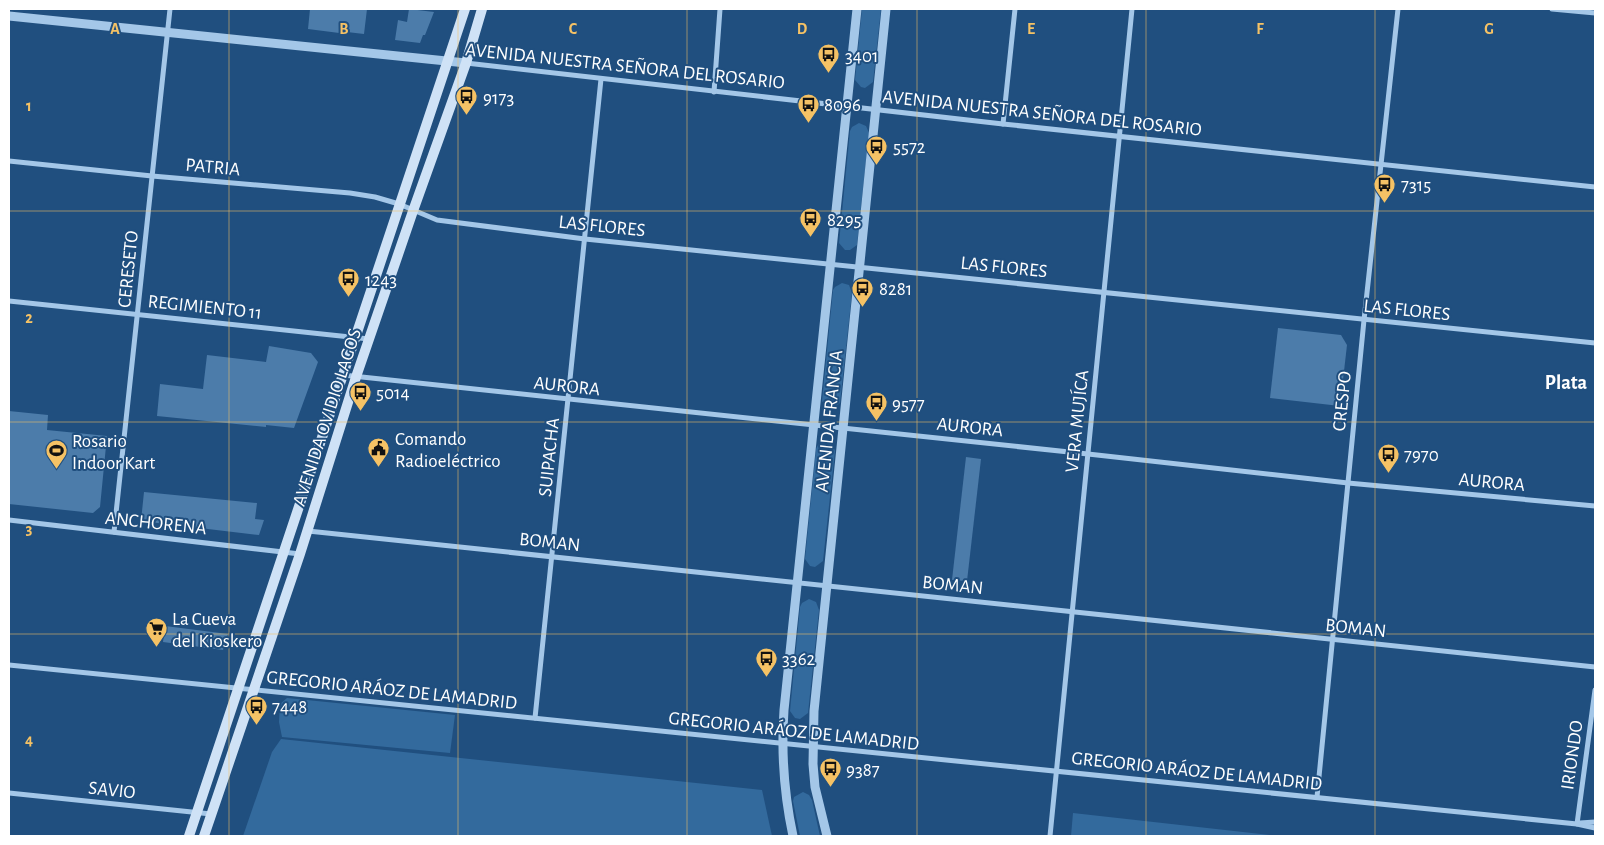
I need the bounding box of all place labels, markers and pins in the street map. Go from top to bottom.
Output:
bus stop icon: 3401 [817,43,841,74]
place label: 3401 [845,47,879,66]
bus stop icon: 9173 [455,85,479,116]
place label: 9173 [483,89,514,108]
bus stop icon: 8096 [796,92,820,123]
place label: 8096 [824,96,861,115]
bus stop icon: 5572 [865,134,889,165]
place label: 5572 [893,138,926,157]
bus stop icon: 7315 [1373,172,1397,203]
place label: 7315 [1401,176,1431,195]
bus stop icon: 8295 [799,207,823,238]
place label: 8295 [827,211,862,230]
bus stop icon: 1243 [337,267,361,298]
place label: 1243 [365,271,397,290]
bus stop icon: 8281 [851,276,875,307]
place label: 8281 [879,280,912,299]
bus stop icon: 5014 [348,380,372,411]
place label: 5014 [376,384,410,403]
bus stop icon: 9577 [864,391,888,422]
place label: 9577 [892,395,925,414]
place label: Comando Radioeléctrico [395,430,501,471]
place label: Rosario Indoor Kart [72,432,155,473]
public building icon: Comando Radioeléctrico [367,437,391,468]
sports icon: Rosario Indoor Kart [44,439,68,470]
bus stop icon: 7970 [1376,442,1400,473]
place label: 7970 [1404,446,1439,465]
place label: La Cueva del Kioskero [172,610,262,651]
supermarket icon: La Cueva del Kioskero [144,617,168,648]
bus stop icon: 3362 [754,646,778,677]
place label: 3362 [782,650,816,669]
bus stop icon: 7448 [244,694,268,725]
place label: 7448 [272,698,307,717]
bus stop icon: 9387 [818,757,842,788]
place label: 9387 [846,761,880,780]

